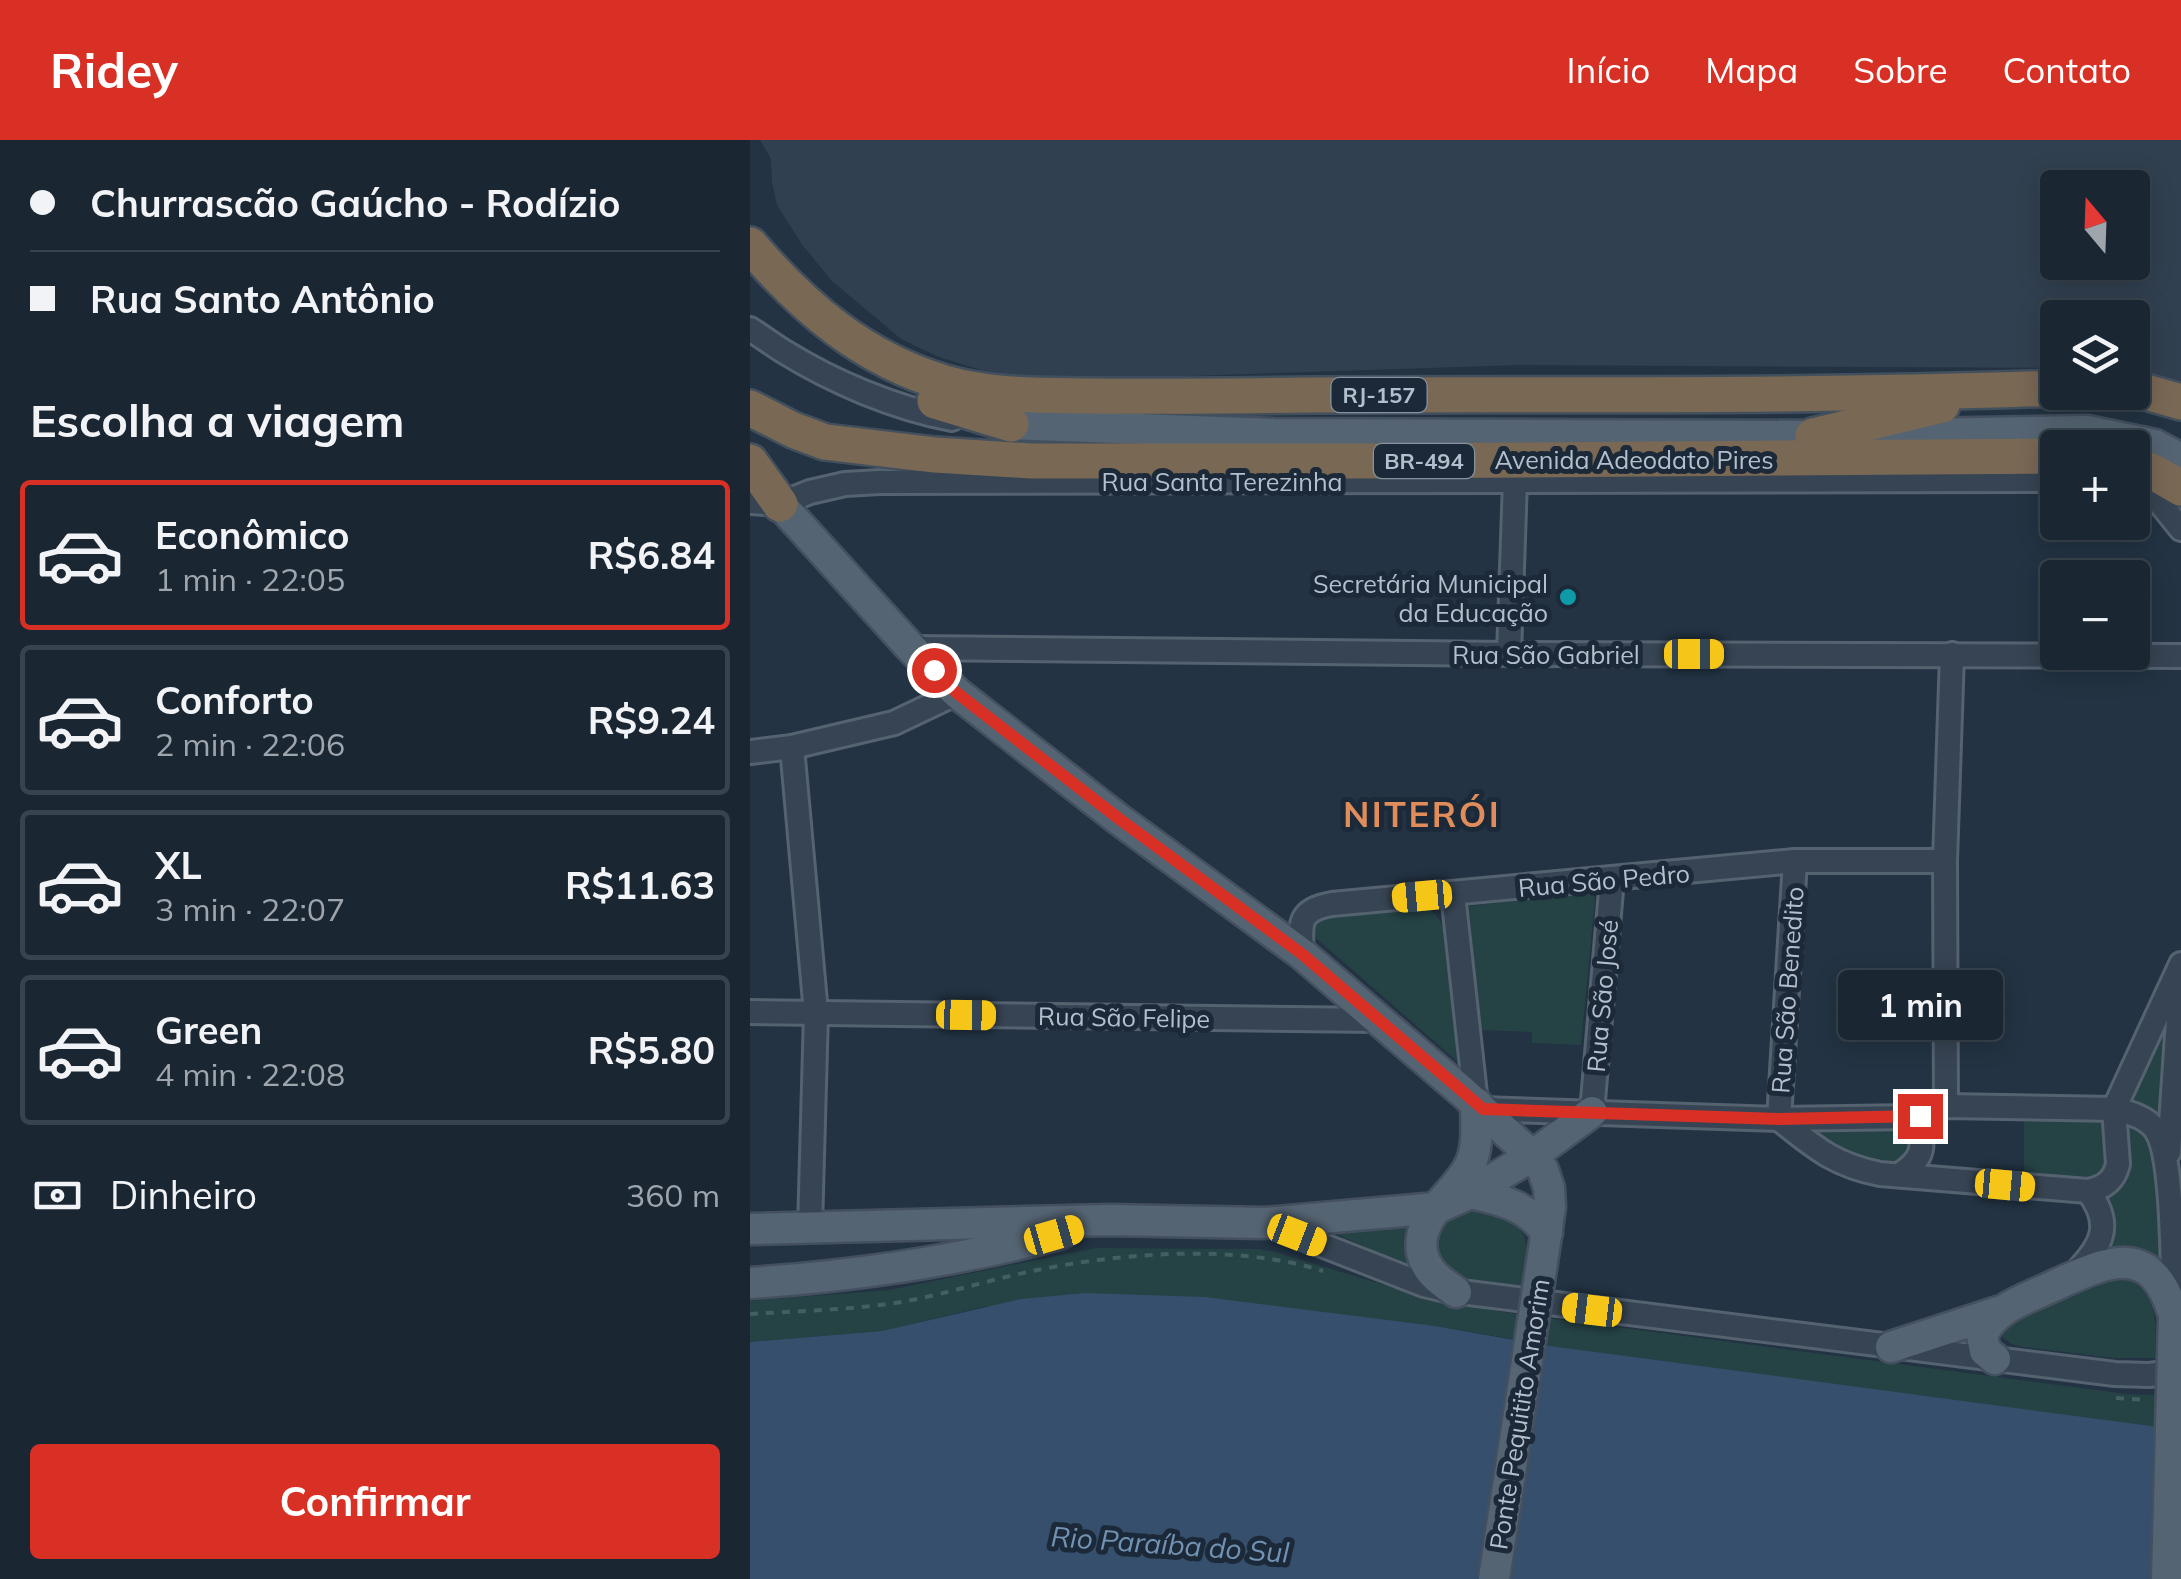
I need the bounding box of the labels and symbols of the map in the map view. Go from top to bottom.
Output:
north arrow [2040,170,2150,280]
road number: RJ-157 [1332,378,1426,412]
road number: BR-494 [1374,444,1474,478]
street label: Avenida Adeodato Pires [1494,444,1774,475]
street label: Rua Santa Terezinha [1101,466,1343,497]
place label: Secretária Municipal da Educação [1313,568,1548,628]
marker: Secretária Municipal da Educação [1557,586,1579,608]
street label: Rua São Gabriel [1452,639,1640,670]
car [1664,639,1724,669]
route start [912,648,957,693]
district label: NITERÓI [1343,792,1501,836]
street label: Rua São Pedro [1517,857,1691,903]
car [1391,878,1453,914]
street label: Rua São Benedito [1764,886,1810,1094]
street label: Rua São José [1580,918,1624,1074]
callout: 1 min [1838,971,2002,1041]
car [936,999,996,1031]
street label: Rua São Felipe [1038,1000,1210,1034]
route end [1898,1094,1943,1139]
car [1974,1167,2036,1203]
car [1264,1210,1330,1260]
car [1021,1212,1087,1258]
street label: Ponte Pequitito Amorim [1482,1276,1556,1552]
car [1560,1291,1624,1329]
water label: Rio Paraíba do Sul [1050,1518,1291,1570]

